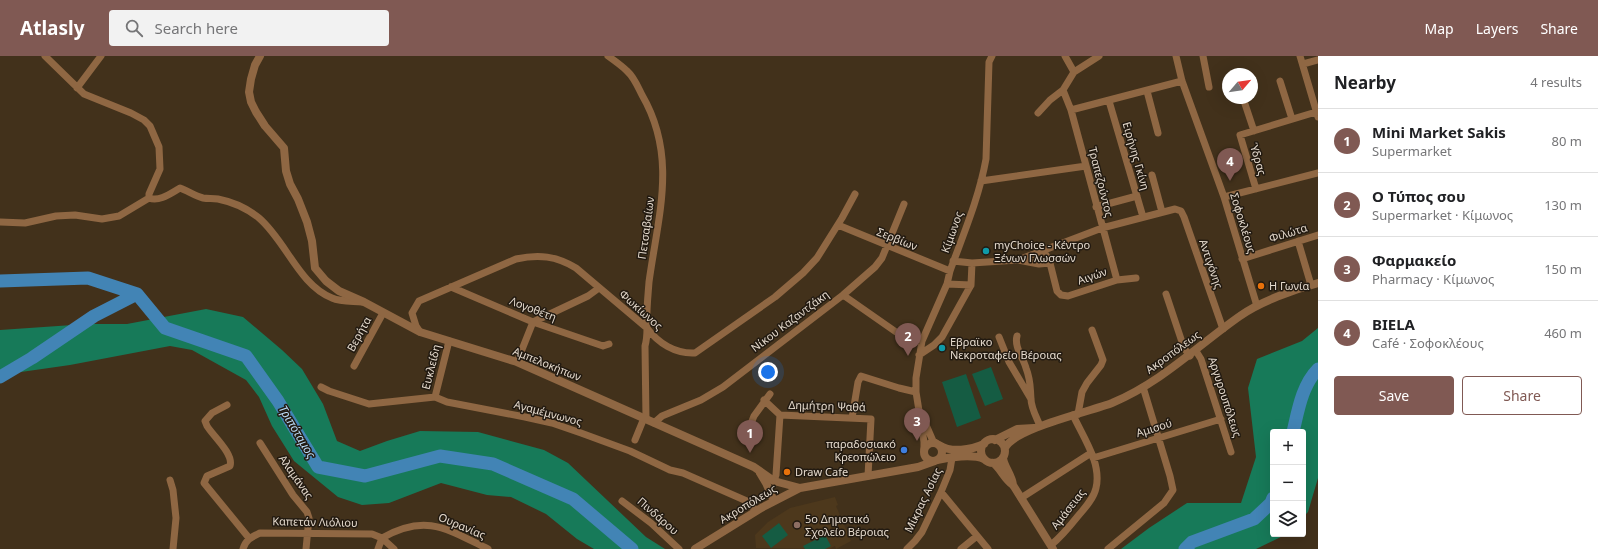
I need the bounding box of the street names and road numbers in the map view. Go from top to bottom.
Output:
street label: Ειρήνης Γκίνη [1120,120,1153,192]
street label: Ύδρας [1247,141,1270,177]
street label: Τραπεζούντος [1086,145,1117,219]
street label: Σοφοκλέους [1227,191,1260,255]
street label: Πετσαβαίων [634,195,657,260]
street label: Κίμωνος [937,209,966,255]
street label: Φιλώτα [1267,220,1309,245]
street label: Σερβίων [875,224,920,254]
street label: Αντιγόνης [1196,237,1227,291]
street label: Αιγών [1075,263,1109,288]
street label: Φωκίωνος [616,286,666,333]
street label: Νίκου Καζαντζάκη [748,286,832,355]
street label: Λογοθέτη [508,293,559,324]
street label: Βερήτα [343,314,374,354]
street label: Ακροπόλεως [1142,327,1203,377]
street label: Ευκλείδη [418,343,443,391]
street label: Αμπελοκήπων [511,343,584,384]
street label: Αργυρουπόλεως [1205,355,1246,439]
street label: Αγαμέμνωνος [512,396,584,429]
street label: Δημήτρη Ψαθά [788,397,866,414]
street label: Αμισού [1134,415,1174,440]
street label: Αλαμάνας [276,452,317,502]
street label: Μίκρας Ασίας [900,465,945,535]
street label: Ακροπόλεως [716,481,779,527]
street label: Αμάσειας [1047,485,1088,532]
street label: Πινδάρου [634,493,682,538]
street label: Ουρανίας [436,509,488,542]
street label: Καπετάν Λιόλιου [272,513,358,530]

